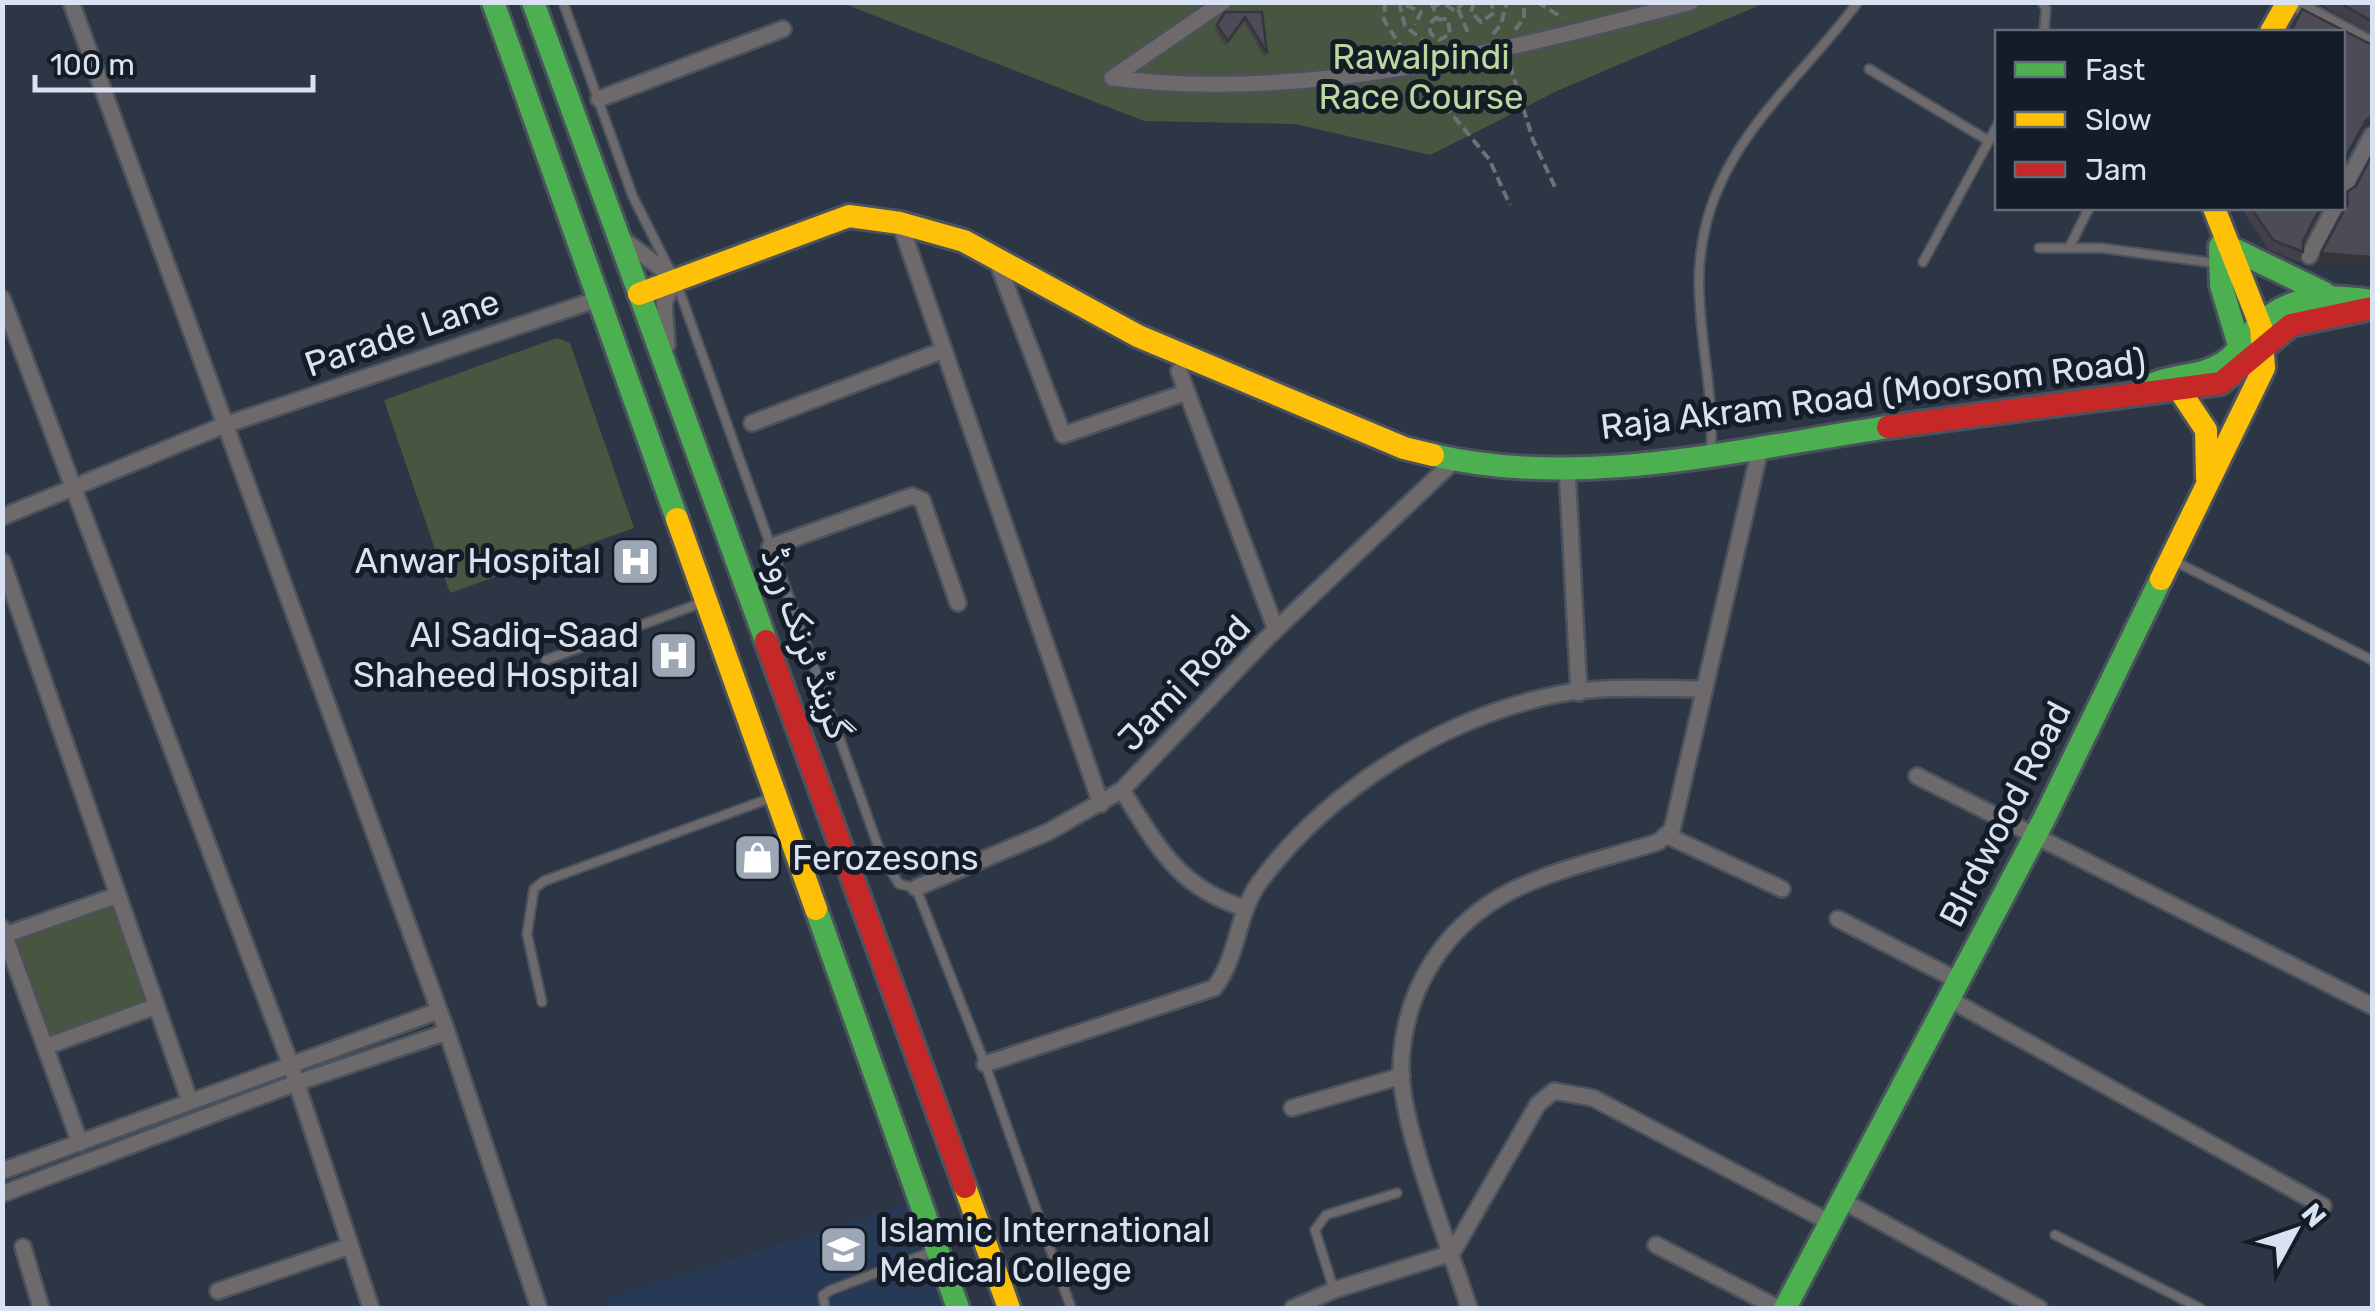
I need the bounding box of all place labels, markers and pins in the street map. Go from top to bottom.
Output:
hospital icon: Anwar Hospital [610,535,662,587]
place label: Anwar Hospital [355,540,601,582]
place label: Al Sadiq-Saad Shaheed Hospital [353,614,639,696]
hospital icon: Al Sadiq-Saad Shaheed Hospital [648,629,700,681]
shop icon: Ferozesons [731,832,783,884]
place label: Ferozesons [792,837,979,879]
place label: Islamic International Medical College [879,1209,1210,1291]
school or university icon: Islamic International Medical College [818,1224,870,1276]

